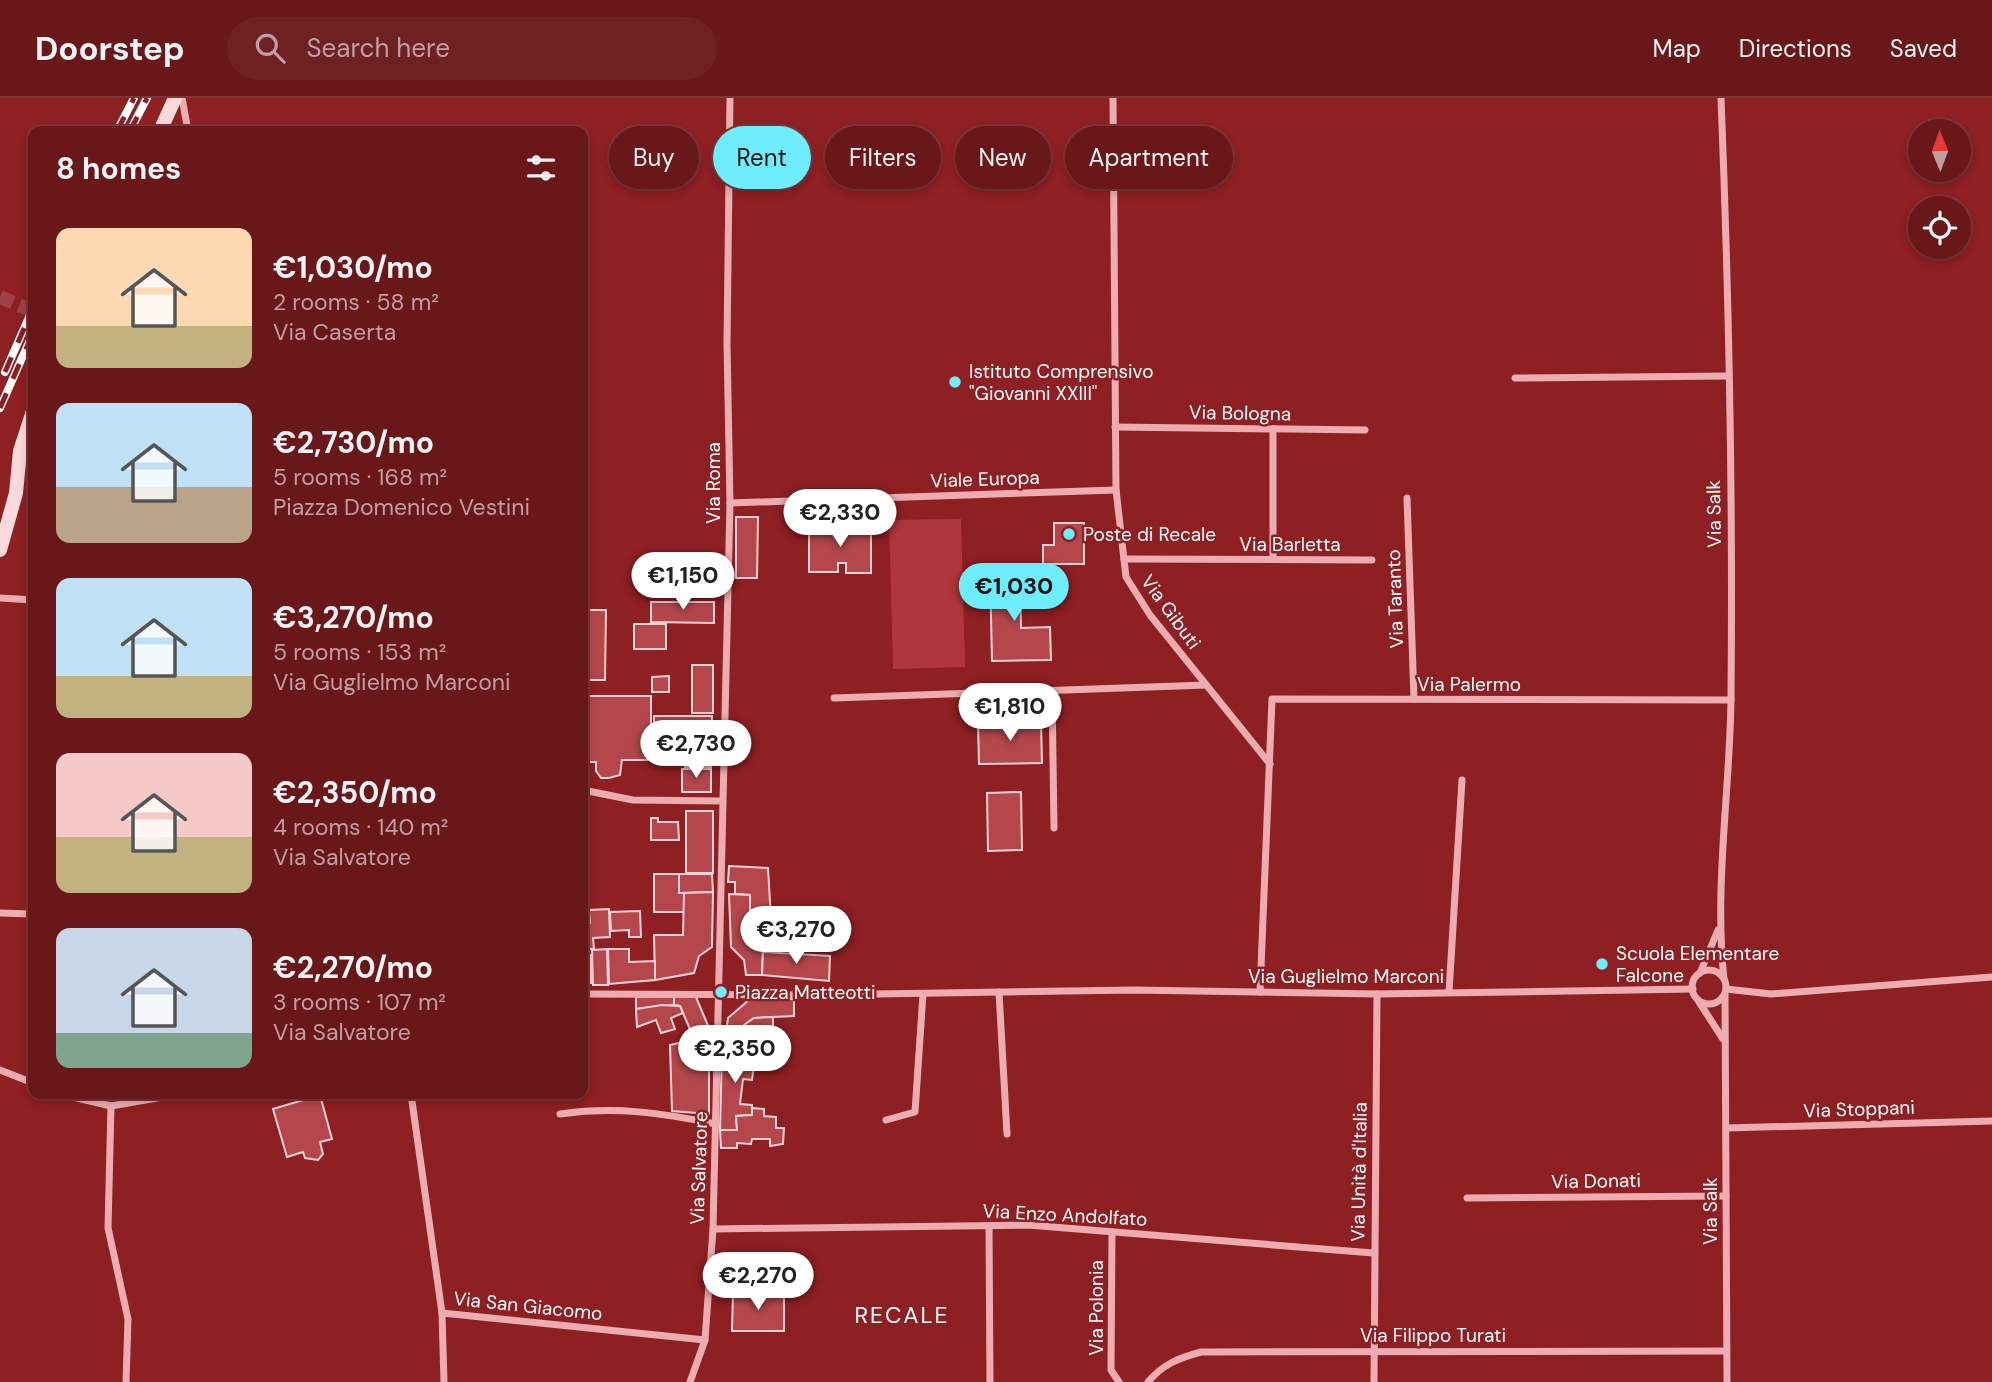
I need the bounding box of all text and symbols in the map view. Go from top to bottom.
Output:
search box [227,17,717,80]
text: Doorstep [35,27,185,70]
icon: search [251,29,289,67]
text: Search here [307,31,450,65]
text: Map [1653,33,1701,64]
text: Directions [1739,33,1852,64]
text: Saved [1890,33,1957,64]
north arrow [1908,119,1970,182]
map controls [1908,119,1971,259]
chip: Buy [609,126,699,189]
chip: Rent [713,126,811,189]
chip: Filters [825,126,941,189]
chip: New [955,126,1051,189]
chip: Apartment [1065,126,1233,189]
text: 8 homes [56,149,181,188]
icon: filters [522,149,560,187]
button: locate [1908,196,1971,259]
text: €1,030/mo [273,248,433,287]
icon: home [112,256,196,340]
text: 2 rooms · 58 m² [273,287,439,317]
text: Via Caserta [273,317,396,347]
place label: Istituto Comprensivo "Giovanni XXIII" [969,359,1153,406]
marker: Istituto Comprensivo "Giovanni XXIII" [947,374,963,390]
street label: Via Bologna [1189,400,1291,426]
text: €2,730/mo [273,423,434,462]
icon: home [112,431,196,515]
street label: Via Roma [701,442,726,524]
text: 5 rooms · 168 m² [273,462,447,492]
street label: Viale Europa [930,465,1040,493]
street label: Via Salk [1701,479,1727,548]
pin: €2,330 [783,490,897,549]
text: Piazza Domenico Vestini [273,492,530,522]
text: €2,330 [799,497,881,527]
place label: Poste di Recale [1083,522,1216,547]
marker: Poste di Recale [1061,526,1077,542]
street label: Via Barletta [1239,532,1341,557]
street label: Via Taranto [1381,549,1409,649]
pin: €1,150 [626,552,740,612]
text: €1,150 [647,560,719,590]
pin: €1,030 [957,564,1071,623]
street label: Via Gibuti [1135,570,1207,654]
text: €1,030 [975,571,1053,601]
text: €3,270/mo [273,598,434,637]
icon: home [112,606,196,690]
text: 5 rooms · 153 m² [273,637,446,667]
text: Via Guglielmo Marconi [273,667,511,697]
street label: Via Palermo [1417,672,1521,697]
pin: €1,810 [953,684,1067,743]
text: €1,810 [975,691,1045,721]
pin: €2,730 [639,720,753,780]
text: €2,730 [656,728,736,758]
text: €2,350/mo [273,773,437,812]
icon: home [112,781,196,865]
text: 4 rooms · 140 m² [273,812,448,842]
text: Via Salvatore [273,842,411,872]
pin: €3,270 [739,906,853,966]
text: €3,270 [756,914,836,944]
place label: Scuola Elementare Falcone [1616,941,1779,988]
text: €2,270/mo [273,948,433,987]
icon: home [112,956,196,1040]
marker: Scuola Elementare Falcone [1594,956,1610,972]
street label: Via Guglielmo Marconi [1248,964,1444,989]
place label: Piazza Matteotti [735,980,876,1005]
marker: Piazza Matteotti [713,984,729,1000]
text: 3 rooms · 107 m² [273,987,446,1017]
text: Via Salvatore [273,1017,411,1047]
pin: €2,350 [678,1026,792,1085]
text: €2,350 [694,1033,776,1063]
street label: Via Stoppani [1803,1095,1915,1123]
street label: Via Unità d'Italia [1345,1102,1373,1242]
street label: Via Salvatore [685,1111,713,1225]
street label: Via Donati [1551,1168,1641,1194]
street label: Via Salk [1698,1177,1723,1245]
street label: Via Enzo Andolfato [982,1198,1148,1232]
pin: €2,270 [701,1252,815,1312]
text: €2,270 [719,1260,797,1290]
street label: Via Polonia [1084,1260,1109,1356]
street label: Via San Giacomo [452,1286,604,1326]
district label: RECALE [854,1300,950,1330]
street label: Via Filippo Turati [1360,1323,1506,1348]

